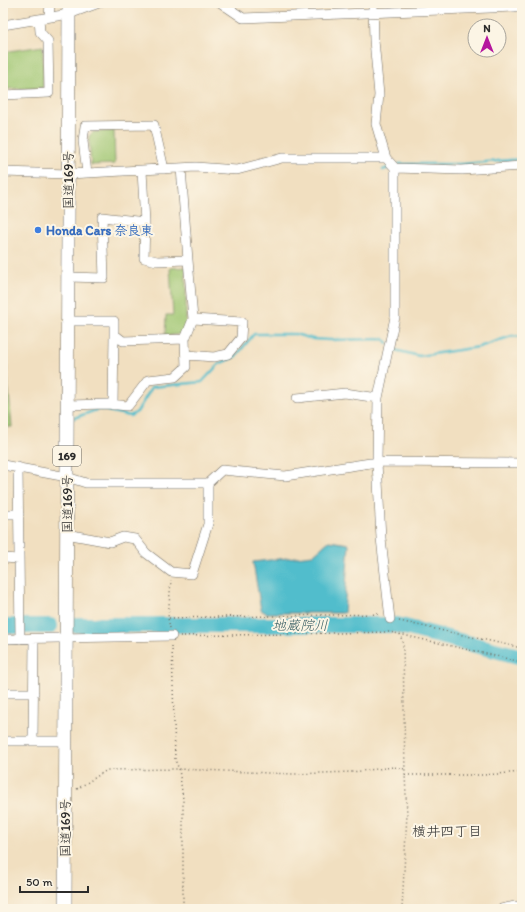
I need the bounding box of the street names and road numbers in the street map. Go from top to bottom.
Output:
street label: 国道169号 [61,151,76,209]
road number: 169 [53,446,81,466]
street label: 国道169号 [60,475,75,533]
street label: 国道169号 [58,799,73,857]

